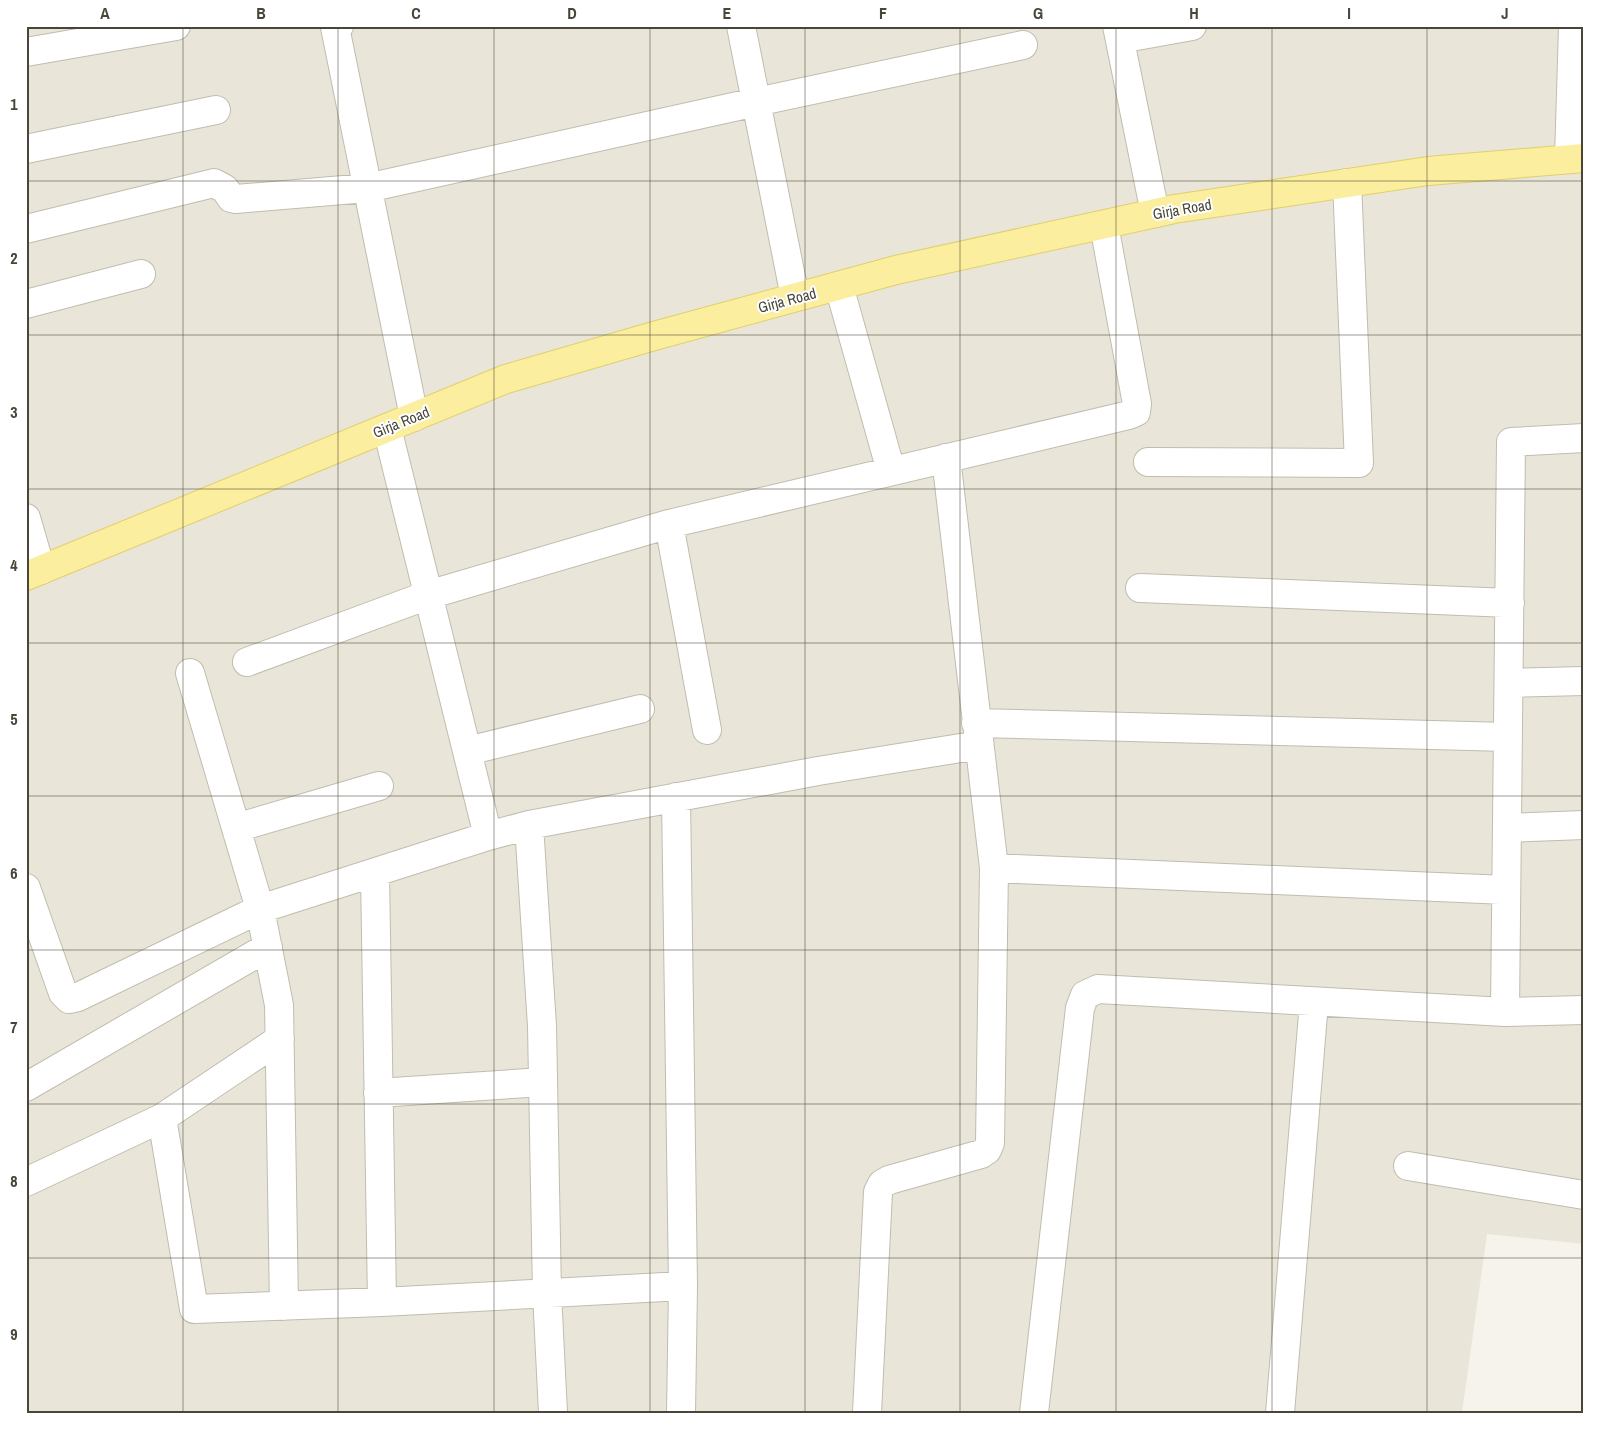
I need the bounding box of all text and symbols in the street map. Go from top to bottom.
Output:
text: A [100,2,110,24]
text: B [256,2,266,24]
text: C [411,2,421,24]
text: D [567,2,577,24]
text: E [723,2,732,24]
text: F [879,2,887,24]
text: G [1033,2,1043,24]
text: H [1189,2,1199,24]
text: I [1347,2,1351,24]
text: J [1501,2,1509,24]
text: 1 [10,93,18,115]
street label: Girja Road [1151,193,1213,225]
text: 2 [10,247,18,269]
street label: Girja Road [756,282,818,318]
text: 3 [10,401,18,423]
street label: Girja Road [369,401,433,443]
text: 4 [10,554,18,576]
text: 5 [10,708,18,730]
text: 6 [10,862,18,884]
text: 7 [10,1016,18,1038]
text: 8 [10,1170,18,1192]
text: 9 [10,1323,18,1345]

